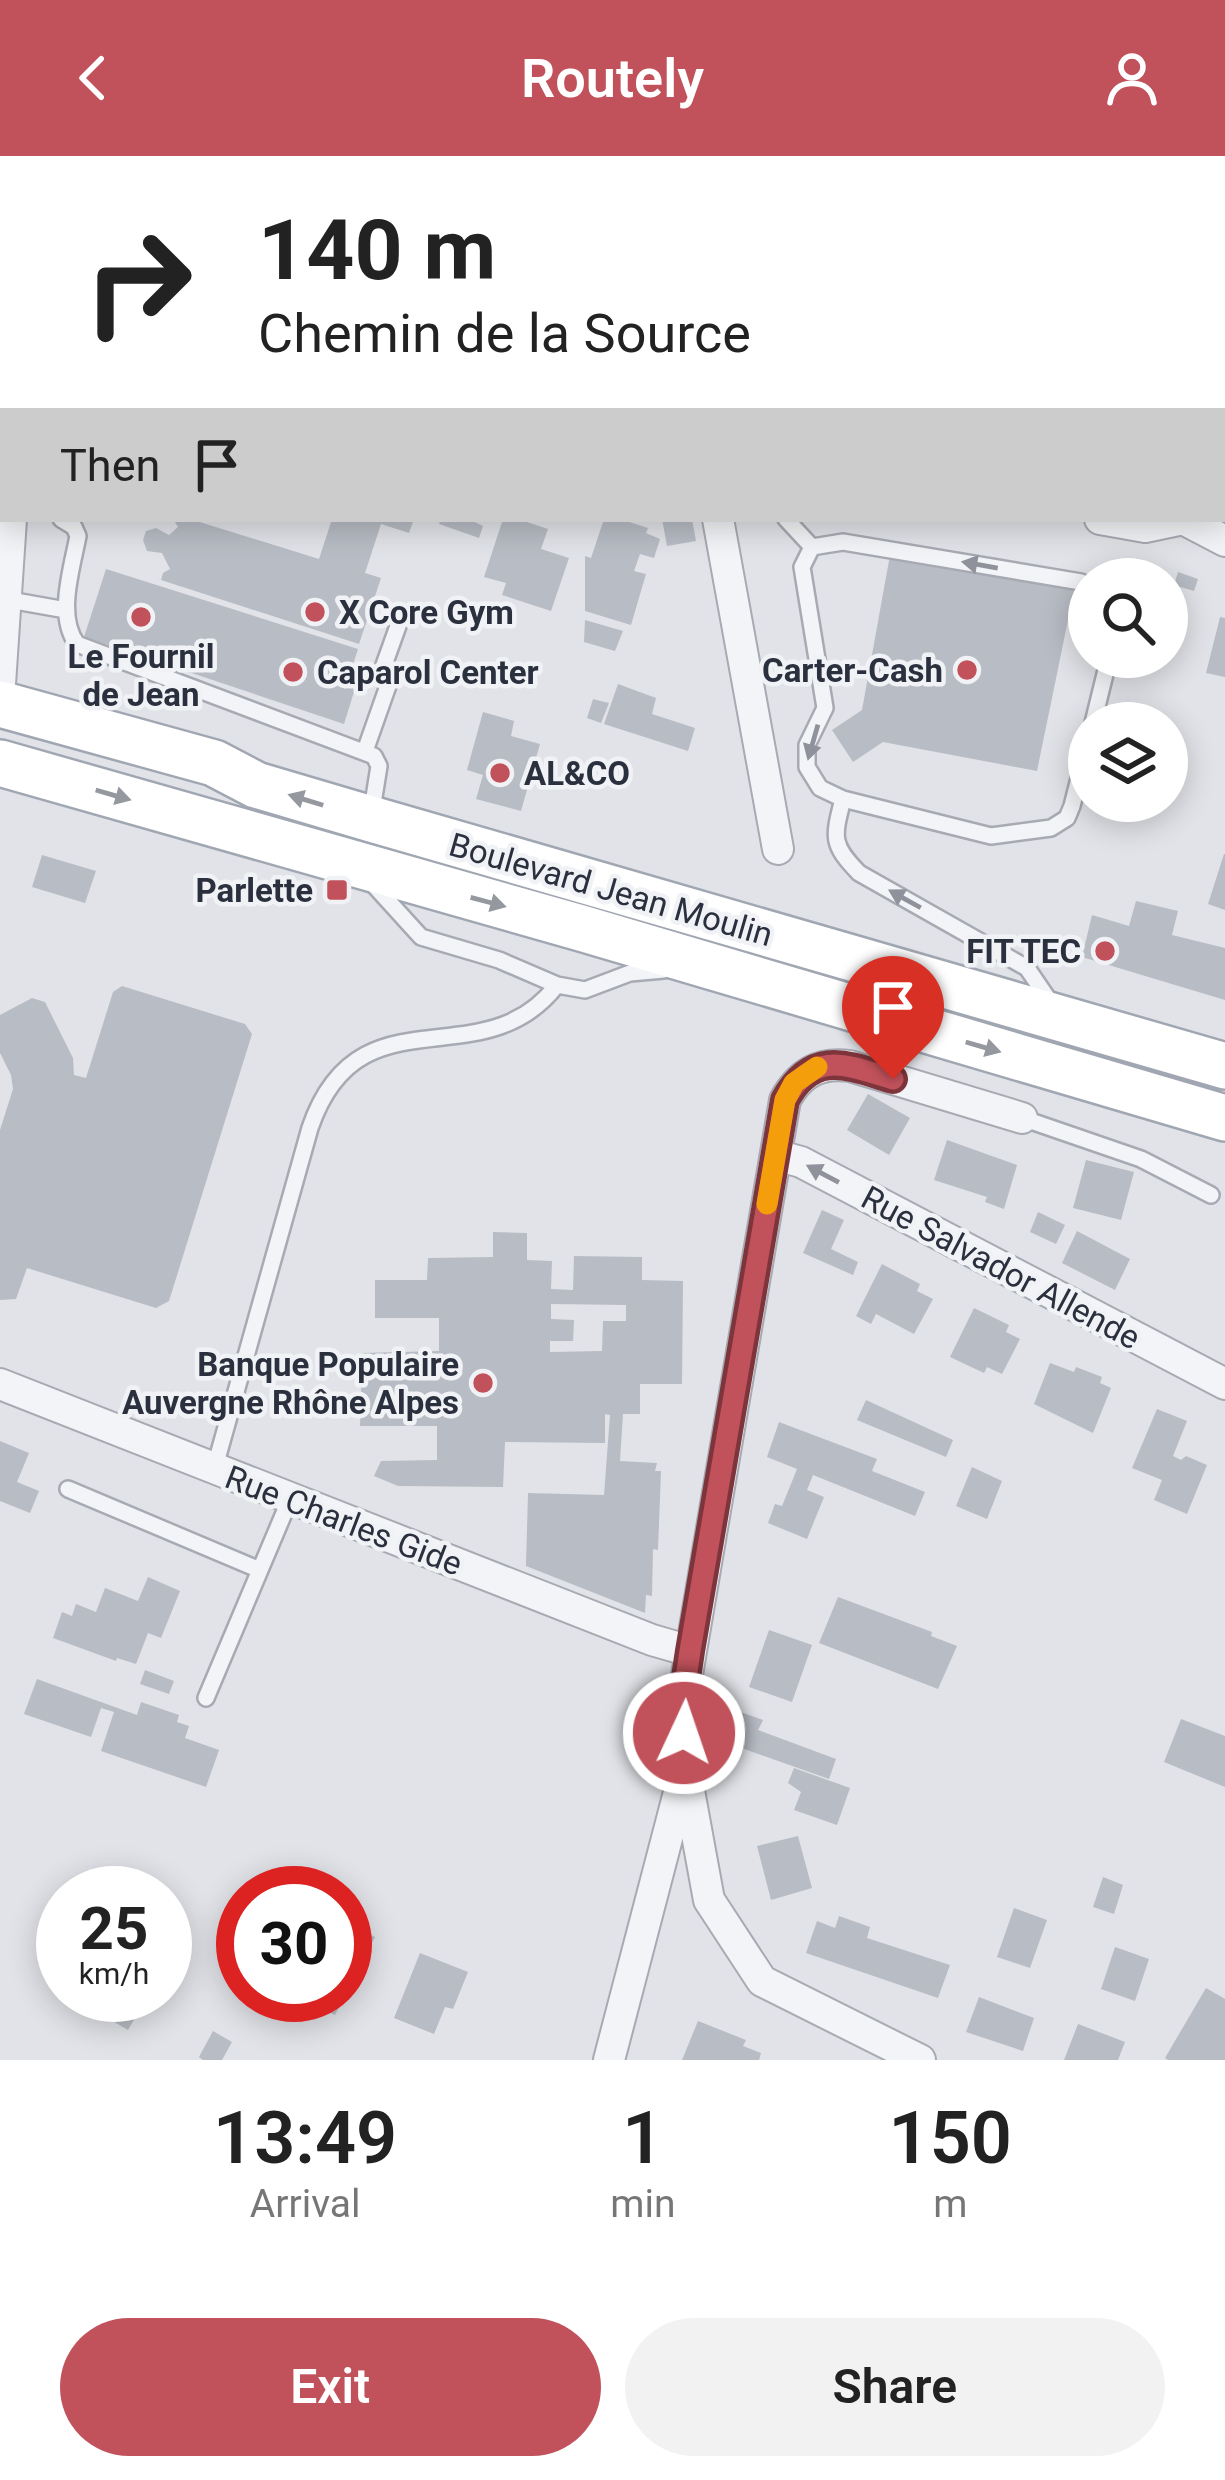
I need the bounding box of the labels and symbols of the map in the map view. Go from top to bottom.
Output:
one-way arrow [961,556,999,574]
place label: X Core Gym [339,593,514,632]
marker: X Core Gym [302,599,328,625]
marker: Le Fournil de Jean [128,604,154,630]
place label: Le Fournil de Jean [68,637,214,714]
place label: Carter-Cash [762,651,943,690]
place label: Caparol Center [317,653,539,692]
marker: Carter-Cash [954,657,980,683]
marker: Caparol Center [280,659,306,685]
one-way arrow [802,723,821,760]
place label: AL&CO [524,754,630,793]
marker: AL&CO [487,760,513,786]
one-way arrow [95,787,131,805]
one-way arrow [287,789,324,808]
street label: Boulevard Jean Moulin [445,825,777,954]
place label: Parlette [195,871,313,910]
marker: Parlette [324,877,350,903]
one-way arrow [889,890,922,911]
one-way arrow [470,894,506,912]
place label: FIT TEC [966,932,1081,971]
marker: FIT TEC [1092,938,1118,964]
pin [842,956,944,1079]
one-way arrow [965,1039,1002,1057]
one-way arrow [806,1164,841,1185]
street label: Rue Salvador Allende [855,1178,1147,1357]
place label: Banque Populaire Auvergne Rhône Alpes [122,1345,459,1422]
marker: Banque Populaire Auvergne Rhône Alpes [470,1370,496,1396]
street label: Rue Charles Gide [220,1457,468,1584]
position arrow [621,1670,747,1796]
speed limit sign: 30 [216,1866,372,2022]

